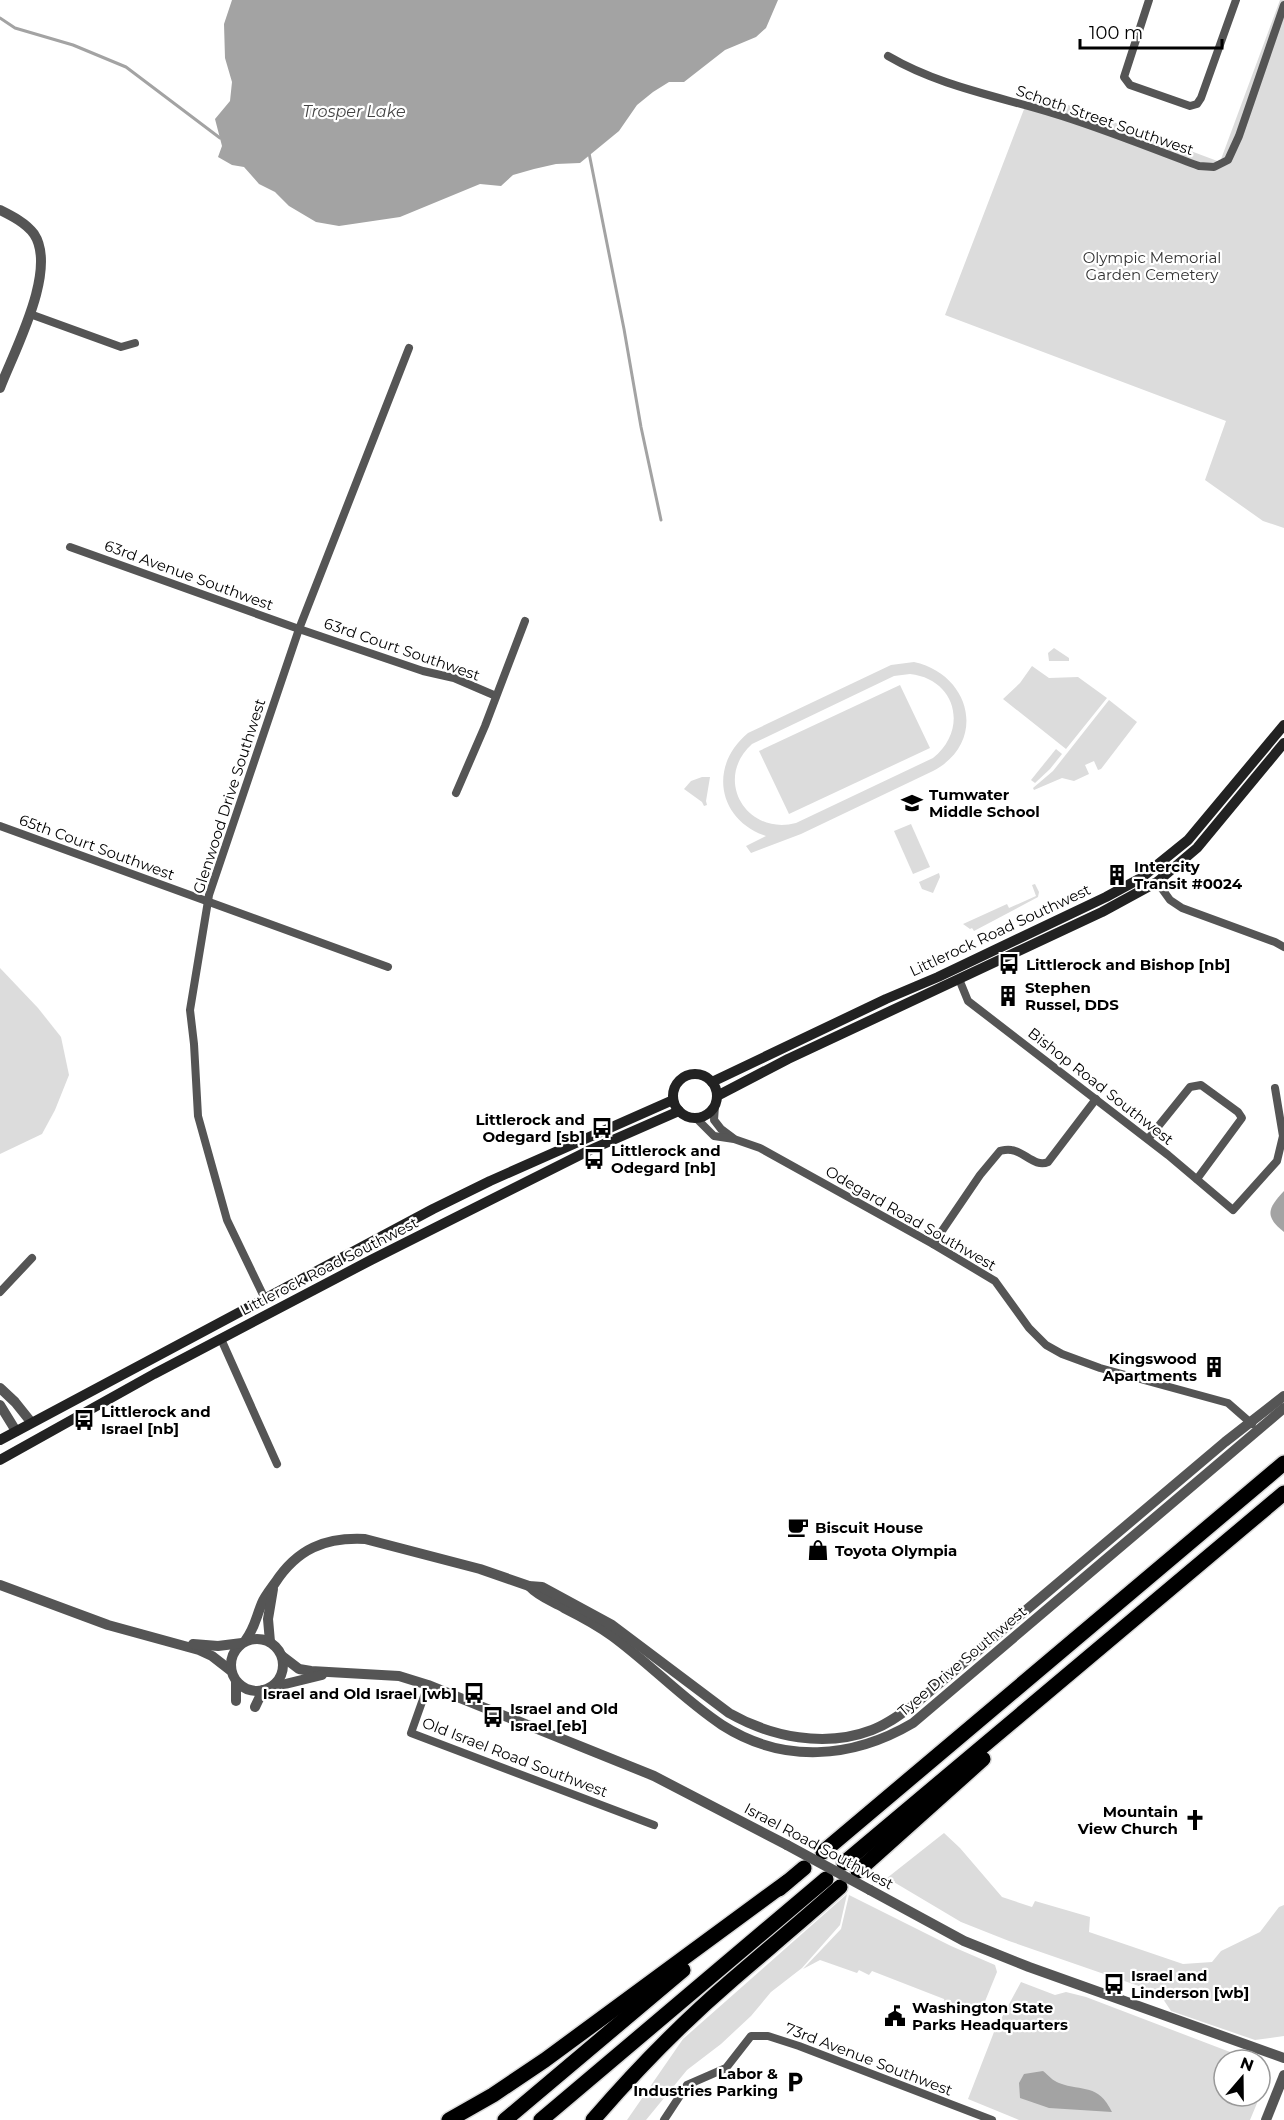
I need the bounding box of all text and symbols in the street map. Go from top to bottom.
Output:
scale bar [1080,12,1222,50]
text: 100 m [1089,22,1143,44]
street label: Schoth Street Southwest [1014,81,1196,159]
water label: Trosper Lake [302,102,406,121]
park label: Olympic Memorial Garden Cemetery [1083,248,1221,284]
street label: 63rd Avenue Southwest [102,536,276,614]
street label: 63rd Court Southwest [321,613,483,685]
street label: Glenwood Drive Southwest [188,696,270,896]
place label: Tumwater Middle School [929,785,1040,821]
school or university icon: Tumwater Middle School [900,791,924,815]
street label: 65th Court Southwest [17,810,177,884]
place label: Intercity Transit #0024 [1134,857,1243,893]
building icon: Intercity Transit #0024 [1105,863,1129,887]
street label: Littlerock Road Southwest [906,880,1094,980]
bus stop icon: Littlerock and Bishop [nb] [997,952,1021,976]
place label: Littlerock and Bishop [nb] [1026,955,1230,974]
place label: Stephen Russel, DDS [1025,978,1119,1014]
building icon: Stephen Russel, DDS [996,984,1020,1008]
street label: Bishop Road Southwest [1024,1023,1178,1149]
place label: Littlerock and Odegard [sb] [475,1110,585,1146]
bus stop icon: Littlerock and Odegard [sb] [590,1116,614,1140]
place label: Littlerock and Odegard [nb] [611,1141,721,1177]
bus stop icon: Littlerock and Odegard [nb] [582,1147,606,1171]
street label: Odegard Road Southwest [822,1161,1000,1275]
street label: Littlerock Road Southwest [237,1213,421,1319]
place label: Kingswood Apartments [1102,1349,1197,1385]
building icon: Kingswood Apartments [1202,1355,1226,1379]
place label: Littlerock and Israel [nb] [101,1402,211,1438]
bus stop icon: Littlerock and Israel [nb] [72,1408,96,1432]
cafe icon: Biscuit House [786,1515,810,1539]
place label: Biscuit House [815,1518,923,1537]
shop icon: Toyota Olympia [806,1538,830,1562]
place label: Toyota Olympia [835,1541,957,1560]
street label: Tyee Drive Southwest [894,1602,1030,1720]
bus stop icon: Israel and Old Israel [wb] [462,1681,486,1705]
place label: Israel and Old Israel [wb] [263,1684,457,1703]
place label: Israel and Old Israel [eb] [510,1699,618,1735]
bus stop icon: Israel and Old Israel [eb] [481,1705,505,1729]
street label: Old Israel Road Southwest [420,1713,610,1801]
street label: Israel Road Southwest [741,1799,897,1893]
place label: Mountain View Church [1077,1802,1178,1838]
church icon: Mountain View Church [1183,1808,1207,1832]
place label: Israel and Linderson [wb] [1131,1966,1249,2002]
bus stop icon: Israel and Linderson [wb] [1102,1972,1126,1996]
place label: Washington State Parks Headquarters [912,1998,1068,2034]
public building icon: Washington State Parks Headquarters [883,2004,907,2028]
street label: 73rd Avenue Southwest [783,2018,955,2100]
north arrow [1212,2048,1272,2108]
text: N [1238,2053,1256,2076]
place label: Labor & Industries Parking [633,2064,778,2100]
parking icon: Labor & Industries Parking [783,2070,807,2094]

